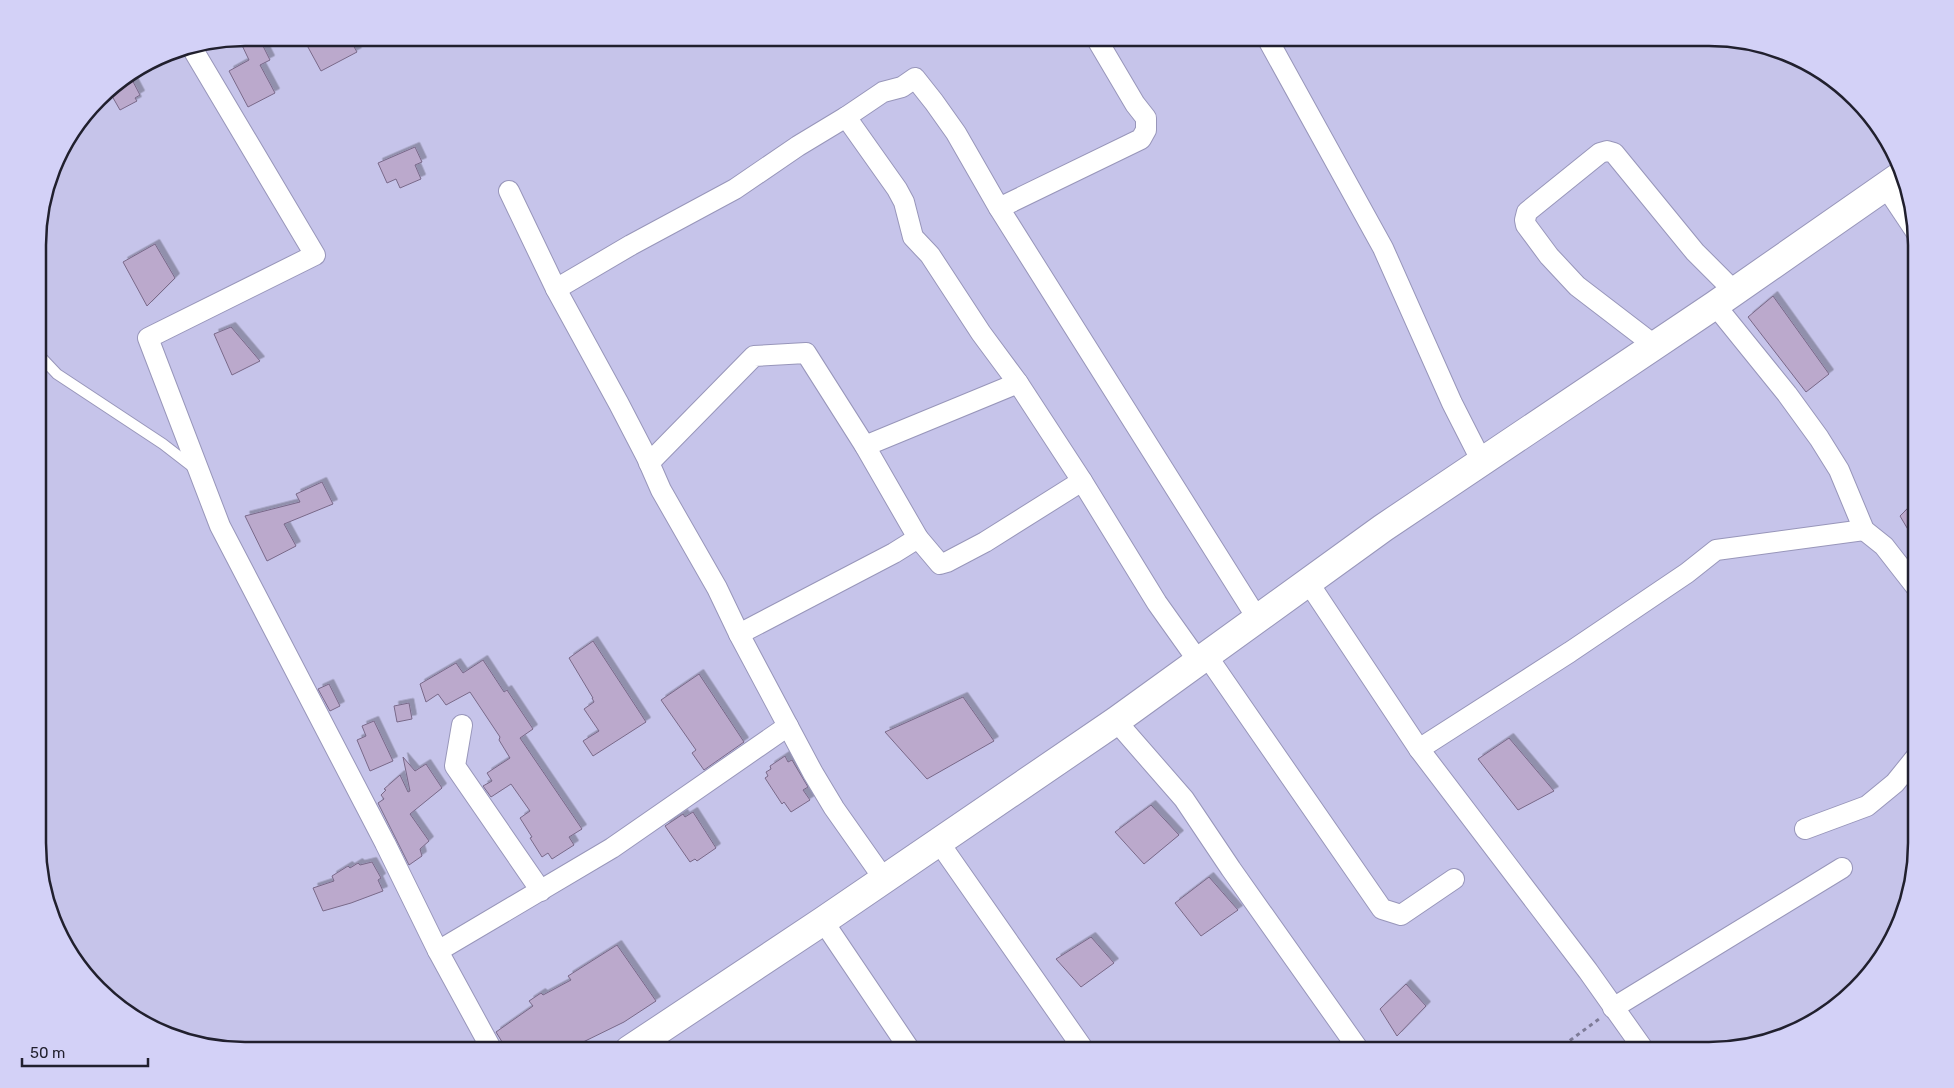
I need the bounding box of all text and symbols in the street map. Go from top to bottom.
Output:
scale bar [22,1036,149,1068]
text: 50 m [30,1044,65,1062]

